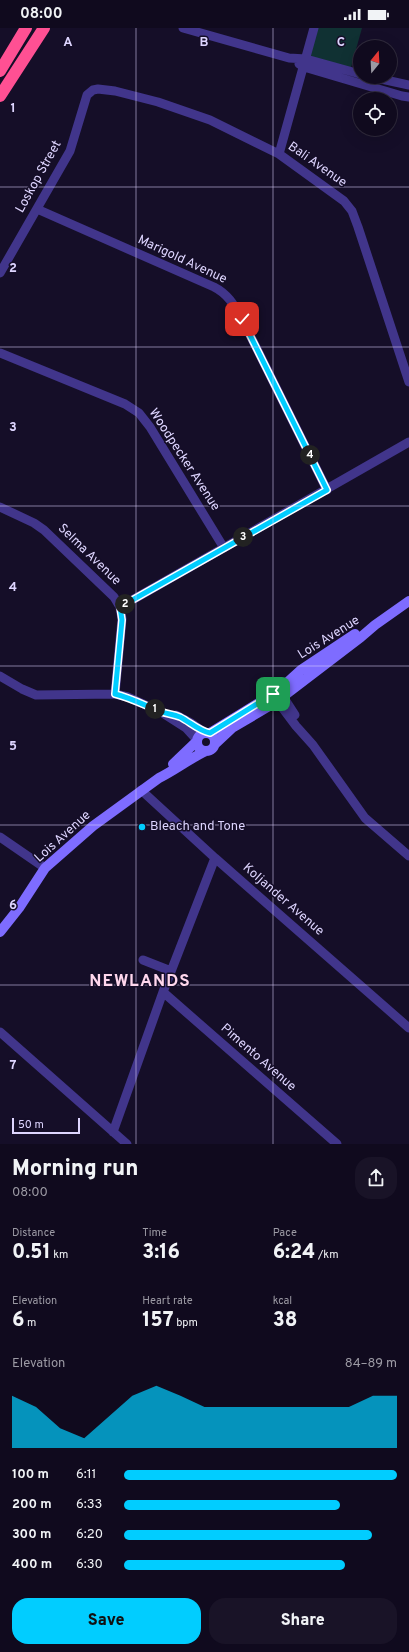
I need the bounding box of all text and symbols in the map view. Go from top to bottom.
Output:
text: 08:00 [20,5,63,24]
text: A [63,35,73,51]
text: B [200,35,209,51]
text: C [337,35,345,51]
north arrow [353,40,397,84]
map controls [353,40,397,136]
button: locate [353,92,397,136]
text: 1 [10,101,16,117]
street label: Loskop Street [13,138,66,216]
street label: Bali Avenue [284,139,350,191]
street label: Marigold Avenue [135,232,229,288]
text: 2 [9,261,17,277]
pin [225,302,259,336]
icon: check [231,308,253,330]
street label: Woodpecker Avenue [145,406,223,514]
text: 3 [9,420,17,436]
pin: 4 [300,445,320,465]
text: 4 [306,448,314,462]
street label: Selma Avenue [54,521,124,589]
pin: 3 [233,527,253,547]
text: 3 [240,530,246,544]
text: 4 [9,580,17,596]
pin: 2 [115,594,135,614]
text: 2 [122,597,128,611]
street label: Lois Avenue [295,613,363,663]
pin [256,677,290,711]
icon: arrive [262,683,284,705]
pin: 1 [145,699,165,719]
text: 1 [153,702,157,716]
text: 5 [9,739,17,755]
street label: Lois Avenue [32,808,94,866]
place label: Bleach and Tone [150,819,245,835]
marker: Bleach and Tone [137,822,147,832]
street label: Koljander Avenue [239,860,327,940]
text: 6 [9,898,17,914]
district label: NEWLANDS [89,971,191,993]
street label: Pimento Avenue [217,1021,299,1095]
text: 7 [10,1058,17,1074]
scale bar [12,1116,80,1135]
text: 50 m [18,1118,44,1132]
text: Morning run [12,1156,138,1183]
button: share [355,1157,397,1199]
text: 08:00 [12,1185,48,1201]
text: Distance [12,1226,55,1240]
text: Time [142,1226,167,1240]
text: Pace [273,1226,297,1240]
text: 0.51 [12,1240,51,1266]
text: 3:16 [142,1240,180,1266]
text: 6:24 [273,1240,315,1266]
text: km [51,1248,68,1262]
text: /km [315,1248,338,1262]
text: Elevation [12,1294,57,1308]
text: Heart rate [142,1294,193,1308]
text: kcal [273,1294,292,1308]
text: 6 [12,1308,24,1334]
text: 157 [142,1308,174,1334]
text: 38 [273,1308,297,1334]
text: m [24,1316,36,1330]
text: bpm [174,1316,198,1330]
text: Elevation [12,1356,65,1372]
text: 84–89 m [345,1356,397,1372]
text: 100 m [12,1467,49,1483]
text: 6:11 [76,1467,96,1483]
text: 200 m [12,1497,52,1513]
text: 6:33 [76,1497,102,1513]
text: 300 m [12,1527,51,1543]
text: 6:20 [76,1527,103,1543]
text: 400 m [12,1557,52,1573]
text: 6:30 [76,1557,103,1573]
button: Save [12,1598,201,1644]
button: Share [209,1598,397,1644]

